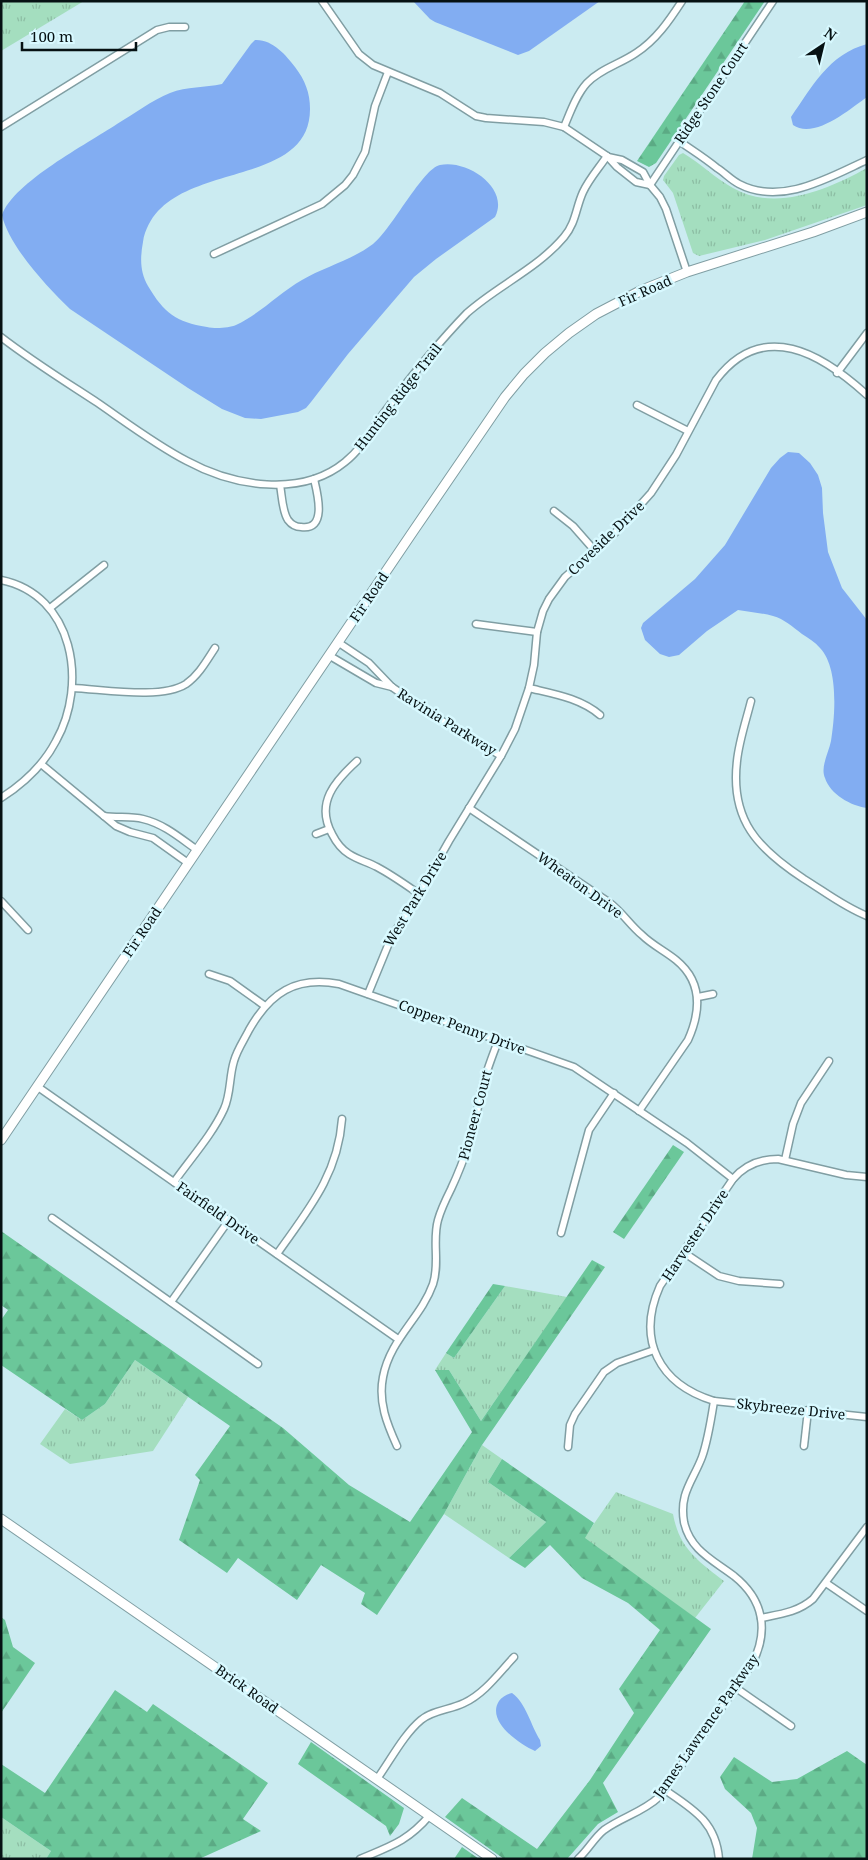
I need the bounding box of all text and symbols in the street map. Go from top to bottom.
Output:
scale bar [22,20,136,52]
north arrow [798,20,848,70]
text: N [821,23,841,45]
text: 100 m [30,26,73,46]
street label: Ridge Stone Court [669,38,752,147]
street label: Fir Road [615,270,675,311]
street label: Hunting Ridge Trail [350,339,446,454]
street label: Coveside Drive [563,496,648,579]
street label: Fir Road [345,568,393,626]
street label: Ravinia Parkway [394,683,500,760]
street label: Wheaton Drive [534,847,627,922]
street label: West Park Drive [379,848,450,950]
street label: Fir Road [118,903,166,961]
street label: Copper Penny Drive [396,995,528,1058]
street label: Pioneer Court [453,1068,496,1162]
street label: Fairfield Drive [173,1177,263,1248]
street label: Harvester Drive [657,1185,732,1284]
street label: Skybreeze Drive [736,1393,846,1424]
street label: James Lawrence Parkway [648,1650,763,1802]
street label: Brick Road [212,1660,283,1717]

